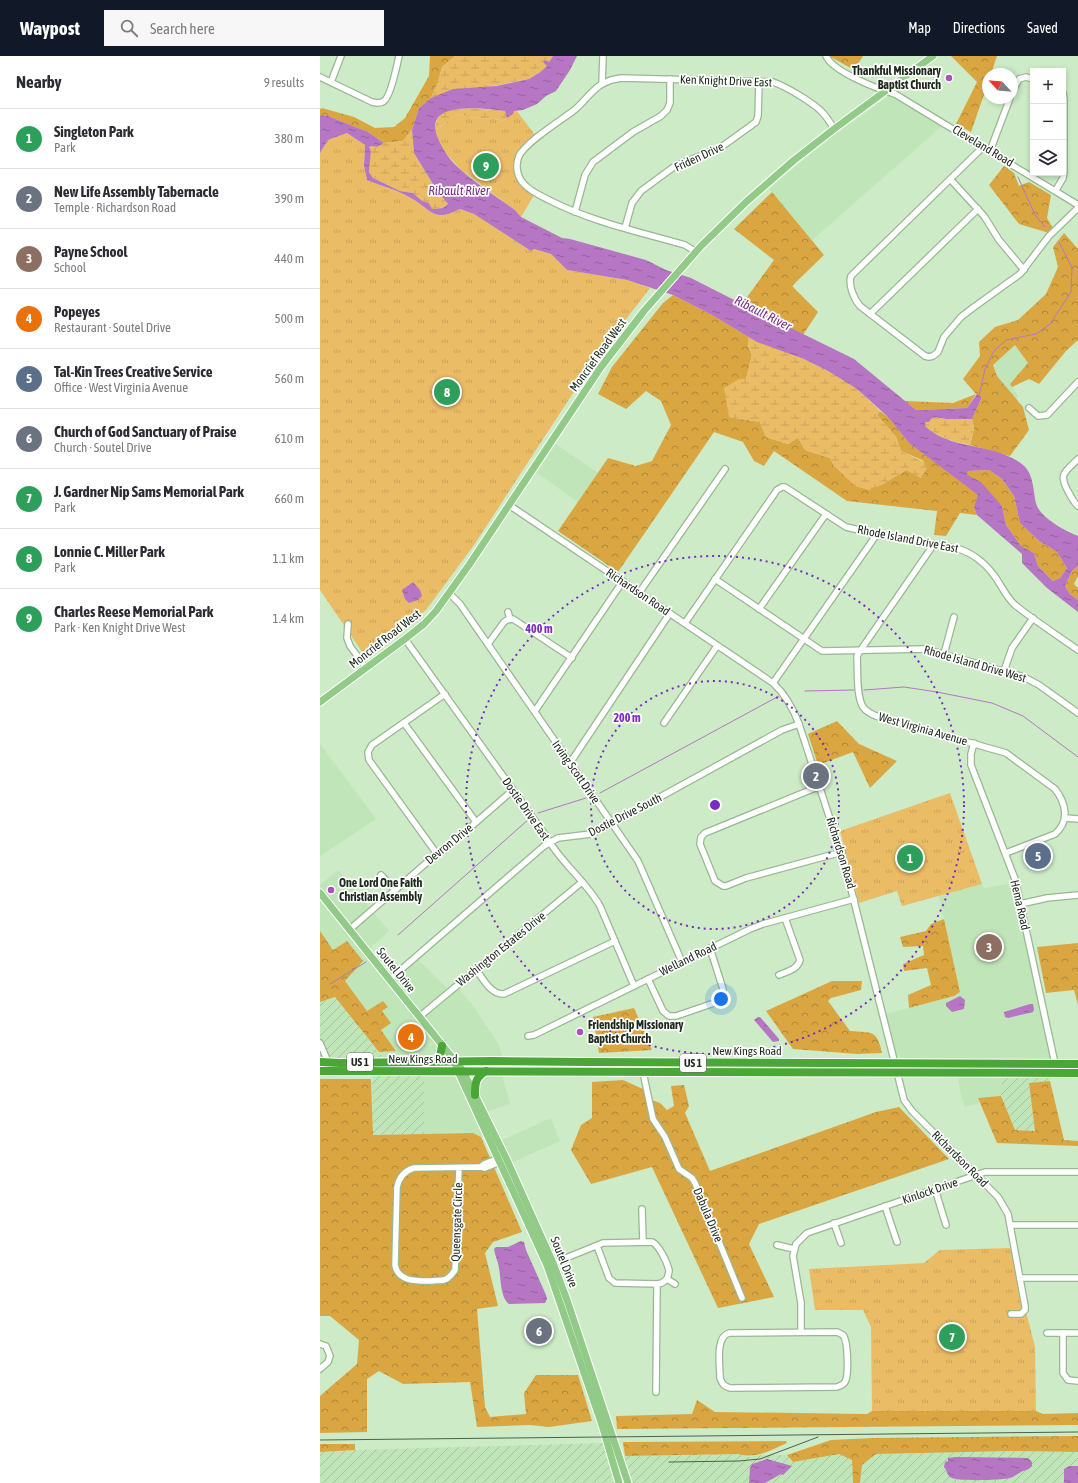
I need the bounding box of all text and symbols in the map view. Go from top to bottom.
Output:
search box [104,10,384,46]
text: Waypost [20,17,80,39]
icon: search [118,17,140,39]
text: Search here [150,20,215,37]
text: Map [908,20,931,36]
text: Directions [953,20,1005,36]
text: Saved [1027,20,1058,36]
place label: Thankful Missionary Baptist Church [852,64,941,92]
north arrow [982,68,1018,104]
map controls [1030,68,1066,176]
button: + [1030,68,1066,104]
text: Nearby [16,72,62,92]
street label: Ken Knight Drive East [680,72,773,90]
marker: Thankful Missionary Baptist Church [944,73,954,83]
text: 9 results [264,75,304,90]
button: − [1030,104,1066,140]
street label: Cleveland Road [950,122,1016,170]
text: Singleton Park [54,123,134,140]
text: 1 [26,131,32,146]
text: 380 m [275,131,304,146]
street label: Friden Drive [672,139,726,175]
text: Park [54,140,76,155]
button: layers [1030,140,1066,176]
pin: 9 [473,151,499,181]
text: New Life Assembly Tabernacle [54,183,219,200]
water label: Ribault River [428,183,491,198]
text: 2 [26,191,32,206]
text: 390 m [275,191,304,206]
text: Temple · Richardson Road [54,200,176,215]
text: Payne School [54,243,128,260]
text: 3 [26,251,32,266]
text: 440 m [275,251,304,266]
text: School [54,260,86,275]
water label: Ribault River [732,292,795,334]
text: Popeyes [54,303,100,320]
text: 4 [26,311,32,326]
text: 500 m [275,311,304,326]
street label: Moncrief Road West [567,315,629,394]
text: Restaurant · Soutel Drive [54,320,171,335]
text: Tal-Kin Trees Creative Service [54,363,213,380]
text: 5 [26,371,32,386]
text: 560 m [275,371,304,386]
pin: 8 [434,377,460,407]
text: Office · West Virginia Avenue [54,380,188,395]
text: Church of God Sanctuary of Praise [54,423,237,440]
text: 6 [26,431,32,446]
text: 610 m [275,431,304,446]
text: Church · Soutel Drive [54,440,152,455]
text: J. Gardner Nip Sams Memorial Park [54,483,244,500]
text: 7 [26,491,32,506]
text: 660 m [275,491,304,506]
text: Park [54,500,76,515]
street label: Rhode Island Drive East [856,522,960,556]
text: Lonnie C. Miller Park [54,543,165,560]
text: 8 [26,551,32,566]
text: 1.1 km [273,551,304,566]
text: Park [54,560,76,575]
street label: Richardson Road [603,565,673,619]
text: Charles Reese Memorial Park [54,603,213,620]
street label: Moncrief Road West [347,606,424,671]
text: 9 [26,611,32,626]
text: 1.4 km [273,611,304,626]
text: Park · Ken Knight Drive West [54,620,186,635]
text: 400 m [524,622,553,636]
street label: Rhode Island Drive West [922,643,1028,685]
street label: West Virginia Avenue [877,710,969,748]
text: 200 m [613,711,641,725]
street label: Irving Scott Drive [549,738,603,806]
pin: 2 [803,761,829,791]
street label: Dostie Drive East [499,775,553,843]
street label: Dostie Drive South [586,790,664,840]
centre of rings [708,798,722,812]
street label: Richardson Road [823,816,859,890]
street label: Devron Drive [422,821,476,867]
pin: 5 [1025,841,1051,871]
pin: 1 [897,843,923,873]
place label: One Lord One Faith Christian Assembly [339,876,422,904]
street label: Hema Road [1007,878,1033,932]
marker: One Lord One Faith Christian Assembly [326,885,336,895]
street label: Washington Estates Drive [454,909,548,989]
pin: 3 [976,932,1002,962]
street label: Welland Road [657,939,719,979]
street label: Soutel Drive [374,945,418,995]
your location [711,989,731,1009]
place label: Friendship Missionary Baptist Church [588,1018,684,1046]
pin: 4 [398,1022,424,1052]
marker: Friendship Missionary Baptist Church [575,1027,585,1037]
street label: New Kings Road [712,1044,782,1058]
street label: New Kings Road [388,1052,458,1066]
road number: US 1 [347,1053,373,1071]
road number: US 1 [680,1054,706,1072]
street label: Richardson Road [929,1128,991,1190]
street label: Kinlock Drive [900,1175,960,1207]
street label: Queensgate Circle [449,1182,465,1262]
street label: Dabula Drive [690,1186,726,1244]
street label: Soutel Drive [548,1235,580,1289]
pin: 6 [526,1316,552,1346]
pin: 7 [939,1322,965,1352]

